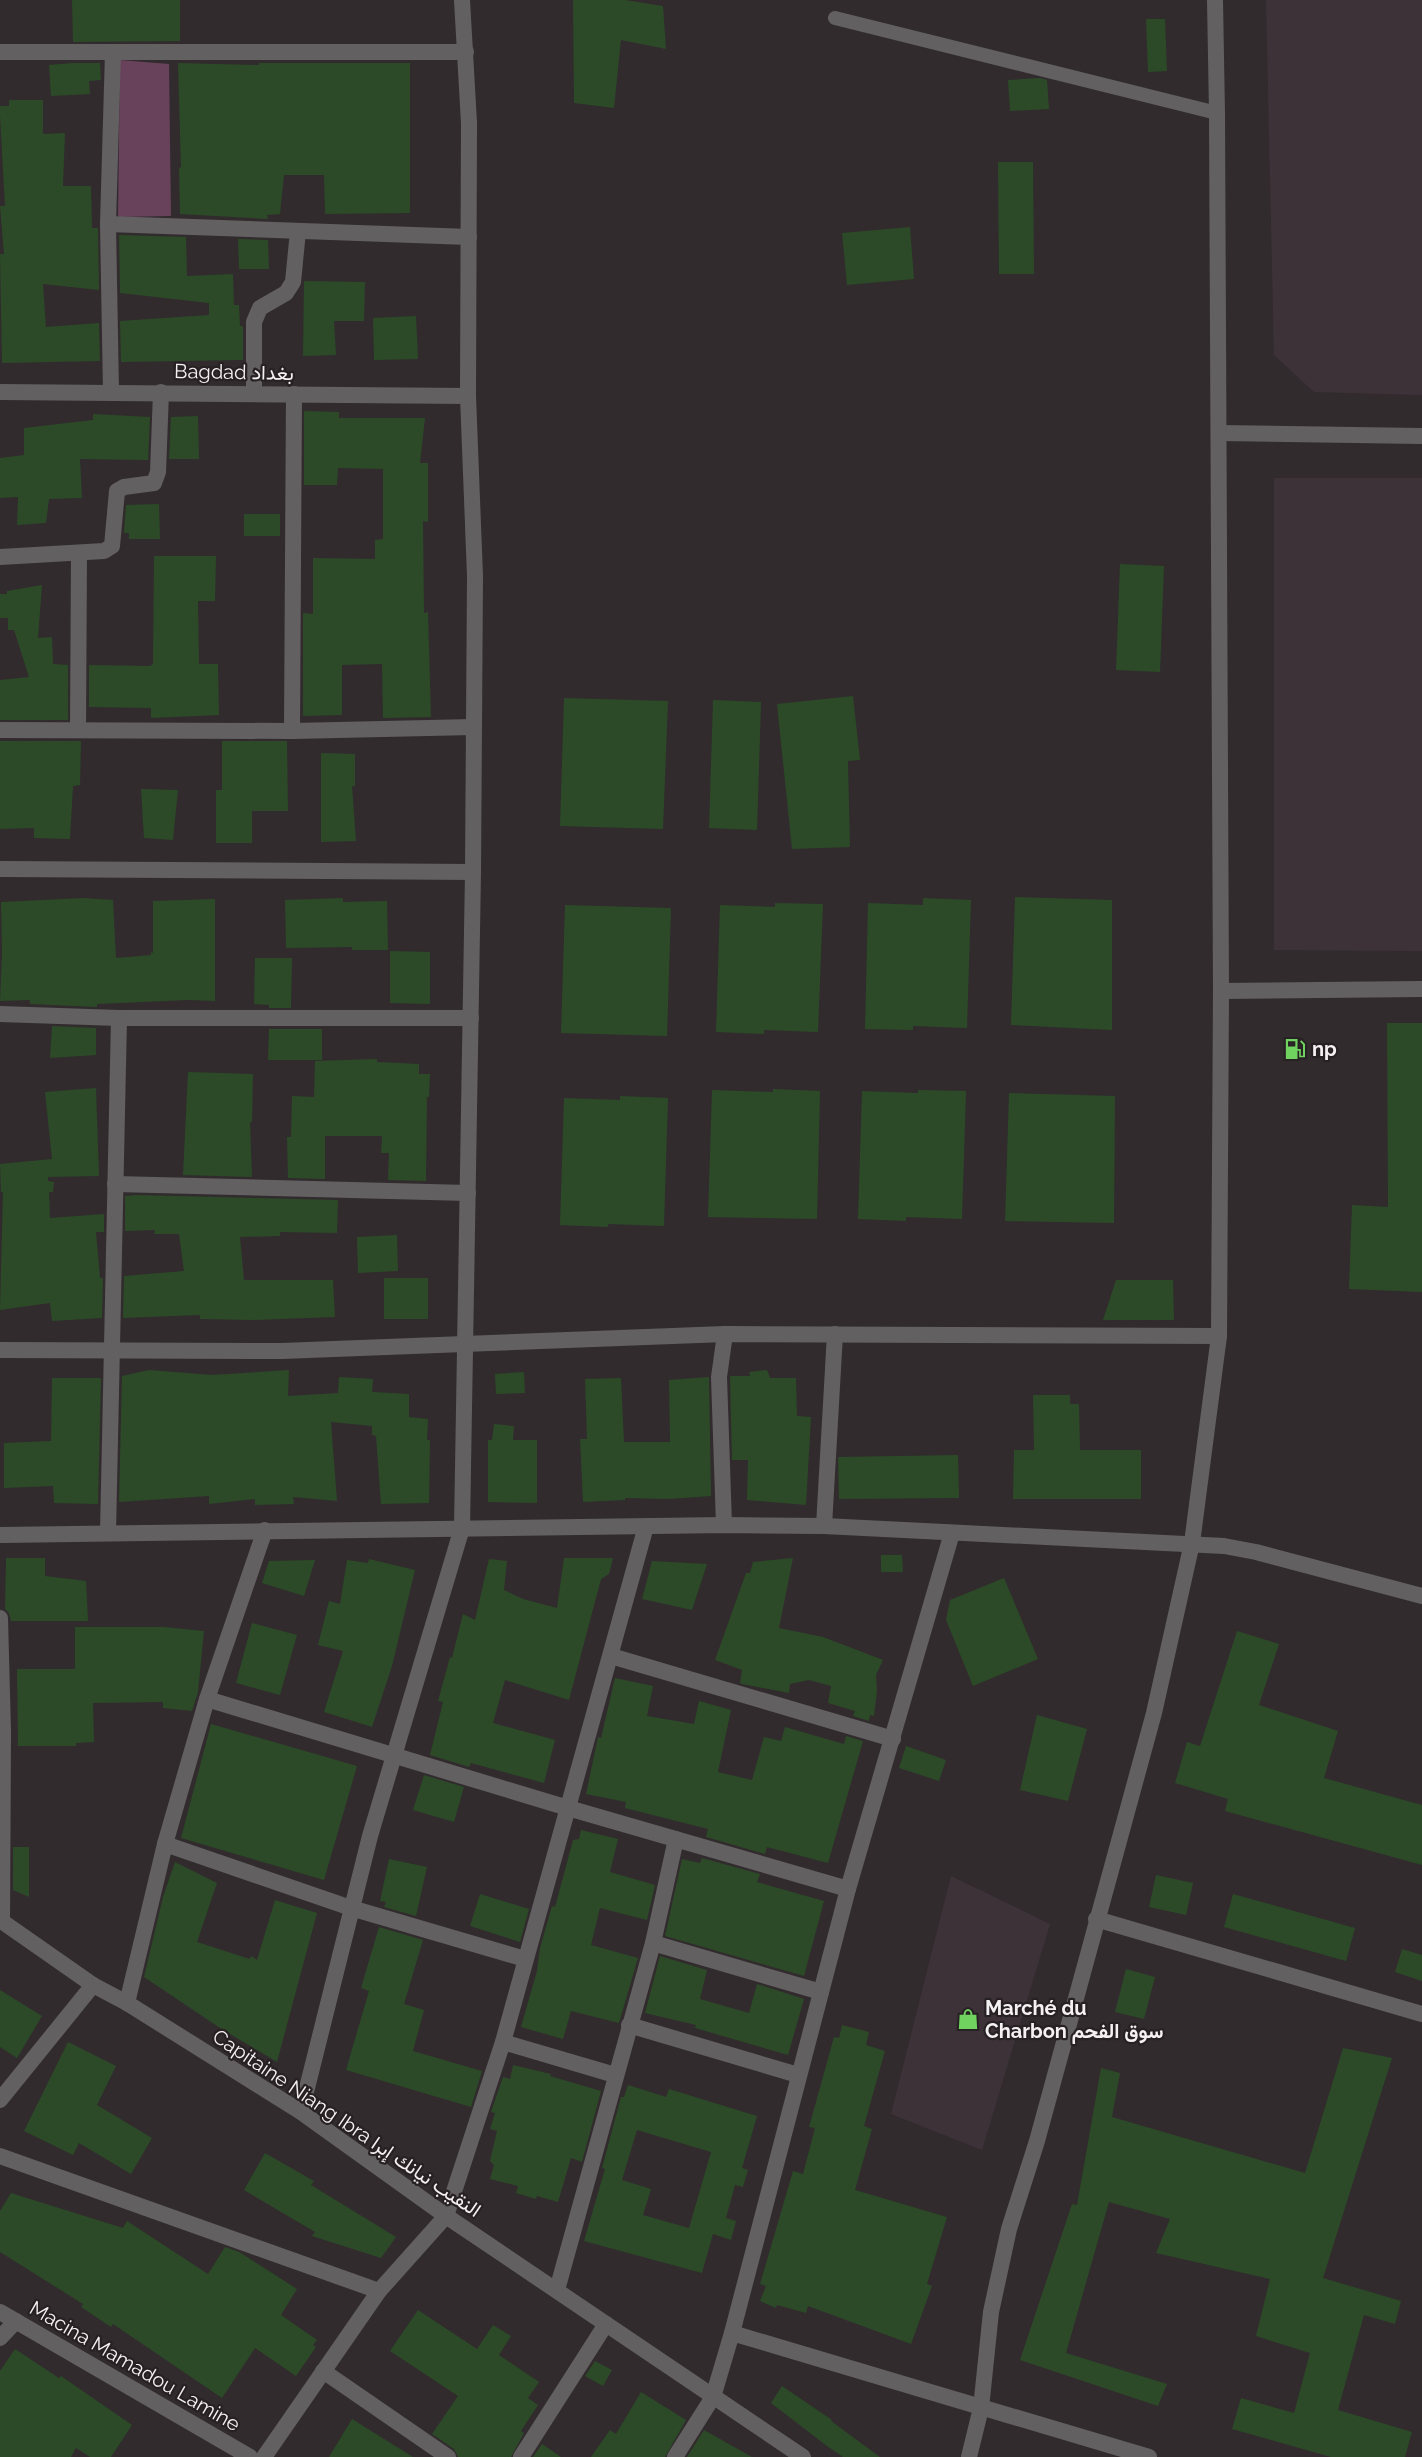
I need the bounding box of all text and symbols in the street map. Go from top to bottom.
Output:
street label: Bagdad بغداد [174,359,294,385]
fuel station icon: np [1283,1037,1307,1061]
place label: np [1312,1037,1337,1061]
place label: Marché du Charbon سوق الفحم [985,1996,1163,2044]
shop icon: Marché du Charbon سوق الفحم [956,2007,980,2031]
street label: Capitaine Niang Ibra النقيب نيانك إبرا [208,2024,486,2223]
street label: Macina Mamadou Lamine [26,2296,245,2436]

